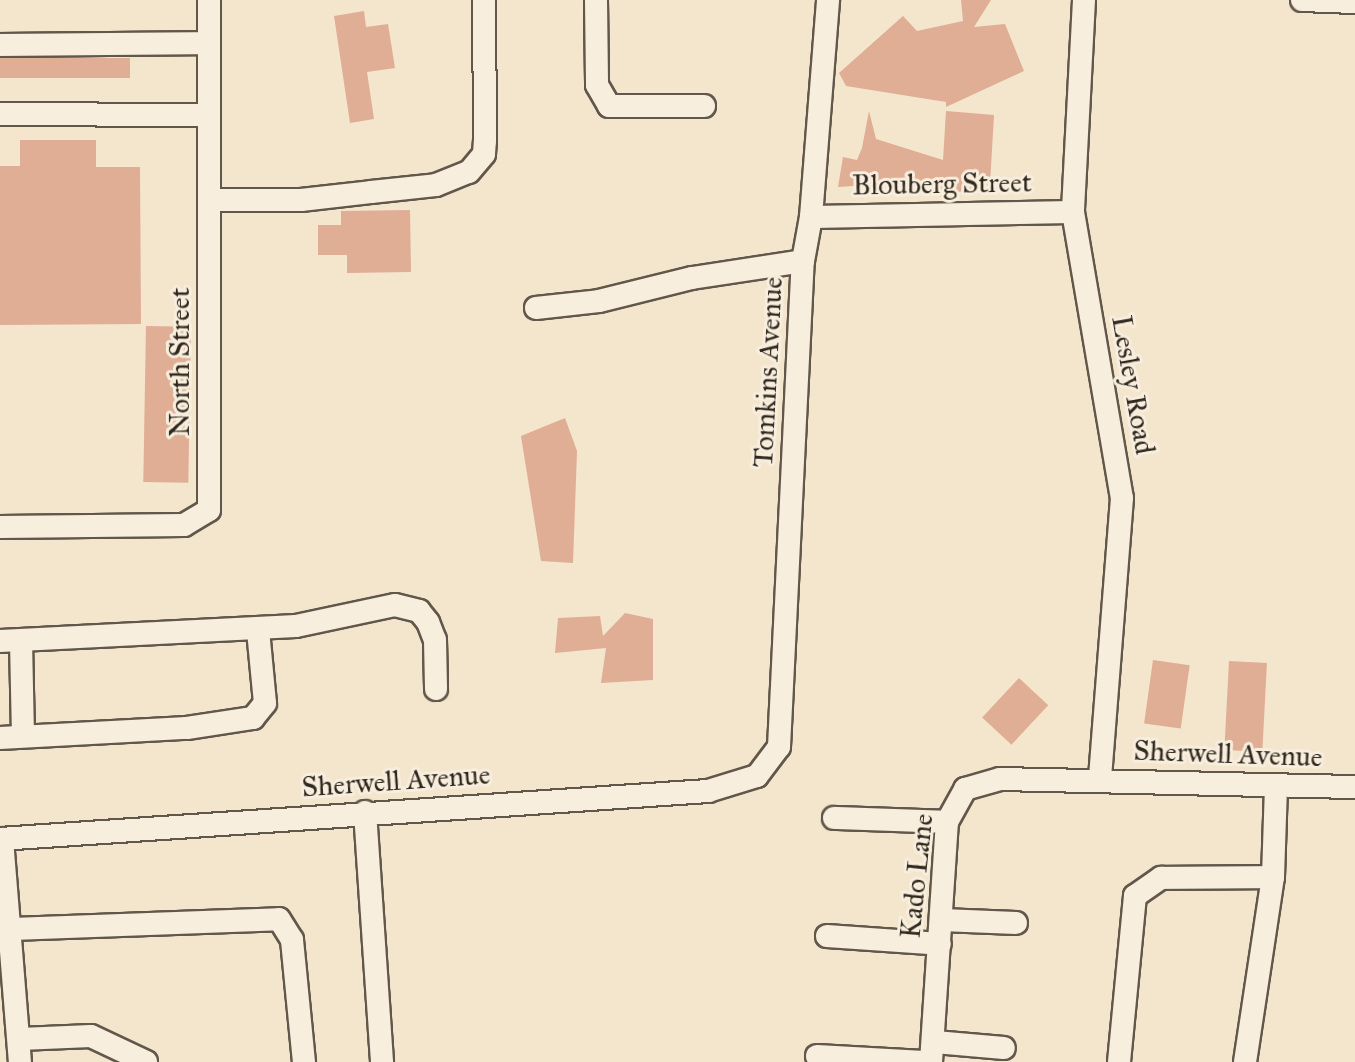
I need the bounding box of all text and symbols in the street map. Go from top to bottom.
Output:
street label: Blouberg Street [852,166,1032,202]
street label: Tomkins Avenue [746,276,790,468]
street label: North Street [163,287,197,437]
street label: Lesley Road [1104,313,1162,457]
street label: Sherwell Avenue [1133,734,1323,774]
street label: Sherwell Avenue [301,758,491,804]
street label: Kado Lane [894,812,940,940]

